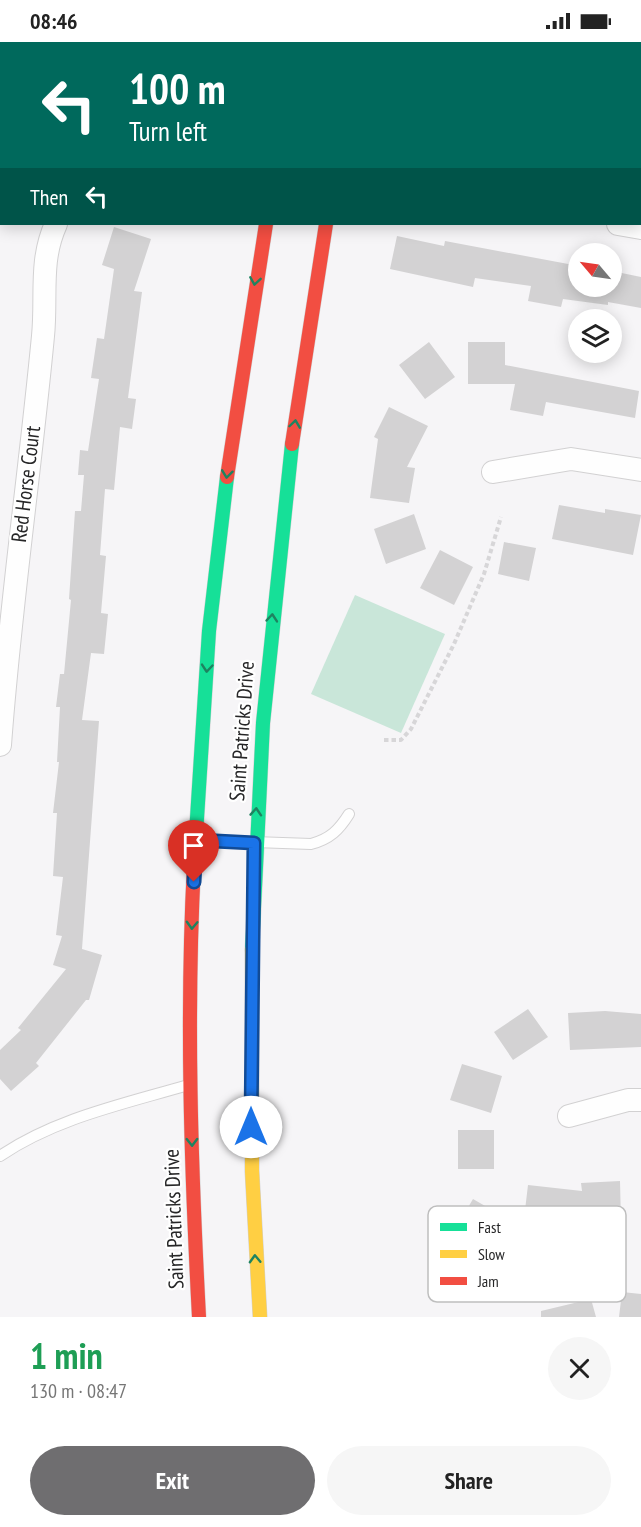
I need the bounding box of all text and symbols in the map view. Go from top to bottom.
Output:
text: 08:46 [30,7,78,35]
text: 100 m [129,61,226,116]
icon: left [30,66,108,144]
text: Turn left [129,114,207,148]
icon: left [80,180,113,213]
text: Then [30,183,68,211]
north arrow [568,243,622,297]
map controls [568,243,622,363]
one-way arrow [250,276,262,286]
button: layers [568,309,622,363]
one-way arrow [288,419,300,428]
street label: Red Horse Court [5,424,46,544]
one-way arrow [221,469,234,479]
one-way arrow [265,613,278,622]
street label: Saint Patricks Drive [223,660,260,802]
one-way arrow [201,663,214,672]
one-way arrow [250,807,263,816]
pin [168,820,219,882]
icon: arrive [177,829,210,862]
one-way arrow [186,921,199,930]
position arrow [219,1095,283,1159]
one-way arrow [186,1138,198,1147]
street label: Saint Patricks Drive [158,1149,189,1290]
legend [428,1206,626,1302]
text: Fast [478,1217,501,1237]
text: Slow [478,1244,505,1264]
one-way arrow [249,1254,262,1263]
text: Jam [477,1271,499,1291]
text: 1 min [30,1332,103,1379]
button: close [548,1337,611,1400]
text: 130 m · 08:47 [30,1378,127,1404]
button: Exit [30,1446,315,1515]
button: Share [327,1446,611,1515]

